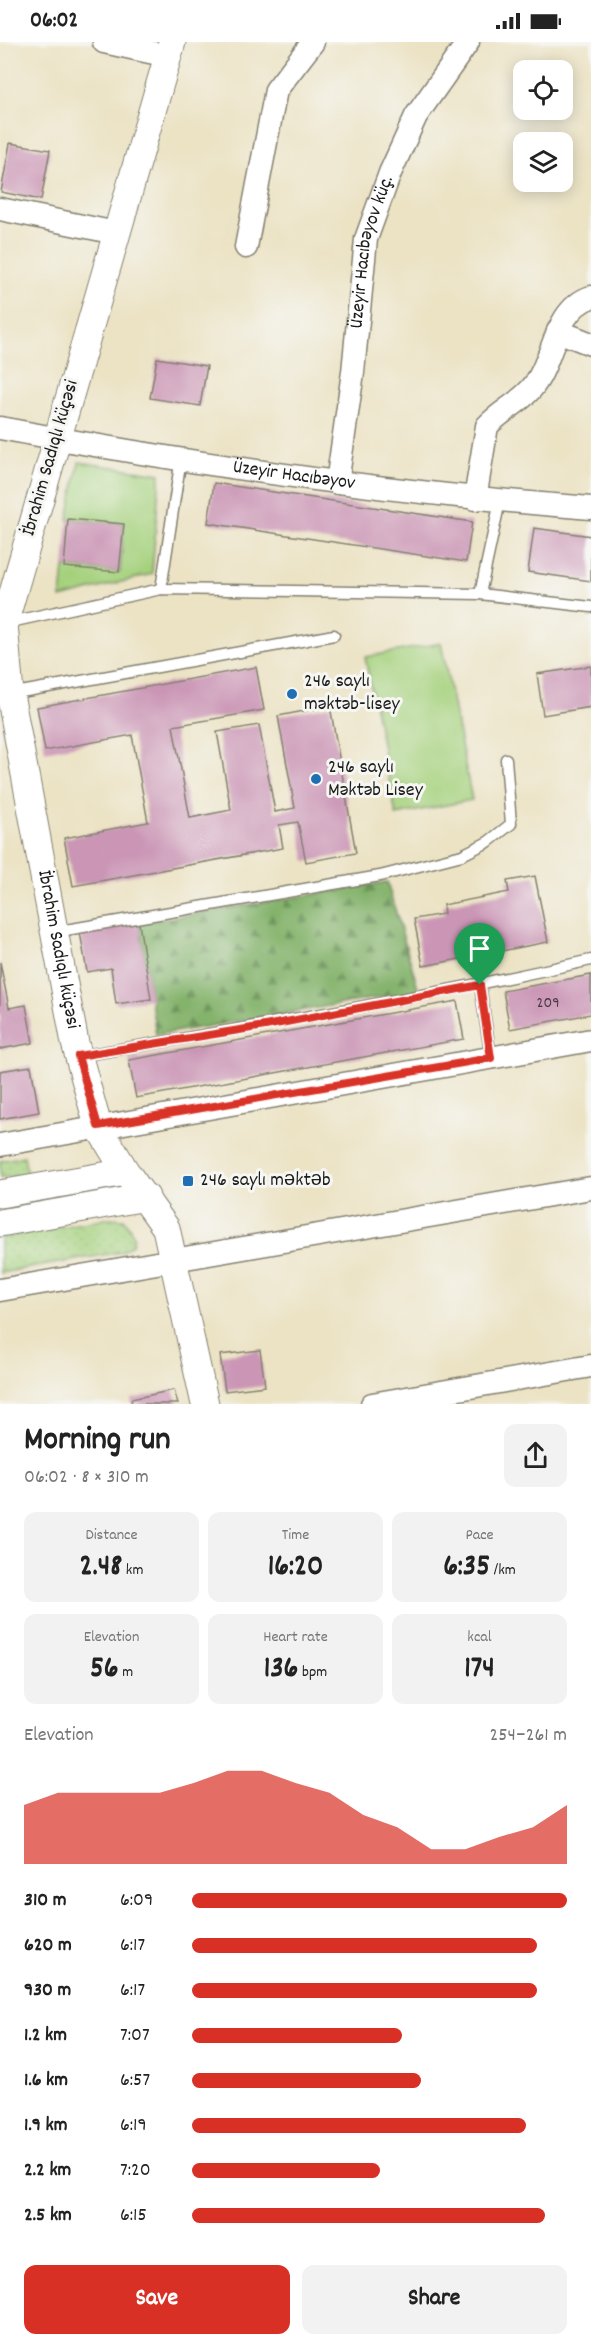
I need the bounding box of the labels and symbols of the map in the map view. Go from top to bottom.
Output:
street label: Üzeyir Hacıbəyov küç. [343,172,402,330]
street label: İbrahim Sadıqlı küçəsi [15,377,87,539]
street label: Üzeyir Hacıbəyov [231,454,358,498]
place label: 246 saylı məktəb-lisey [304,668,400,719]
marker: 246 saylı məktəb-lisey [285,687,299,701]
place label: 246 saylı Məktəb Lisey [328,754,424,805]
marker: 246 saylı Məktəb Lisey [309,772,323,786]
street label: İbrahim Sadıqlı küçəsi [29,868,86,1032]
pin [454,923,505,985]
house number: 209 [536,992,560,1015]
place label: 246 saylı mәktәb [200,1167,331,1195]
marker: 246 saylı mәktәb [181,1174,195,1188]

